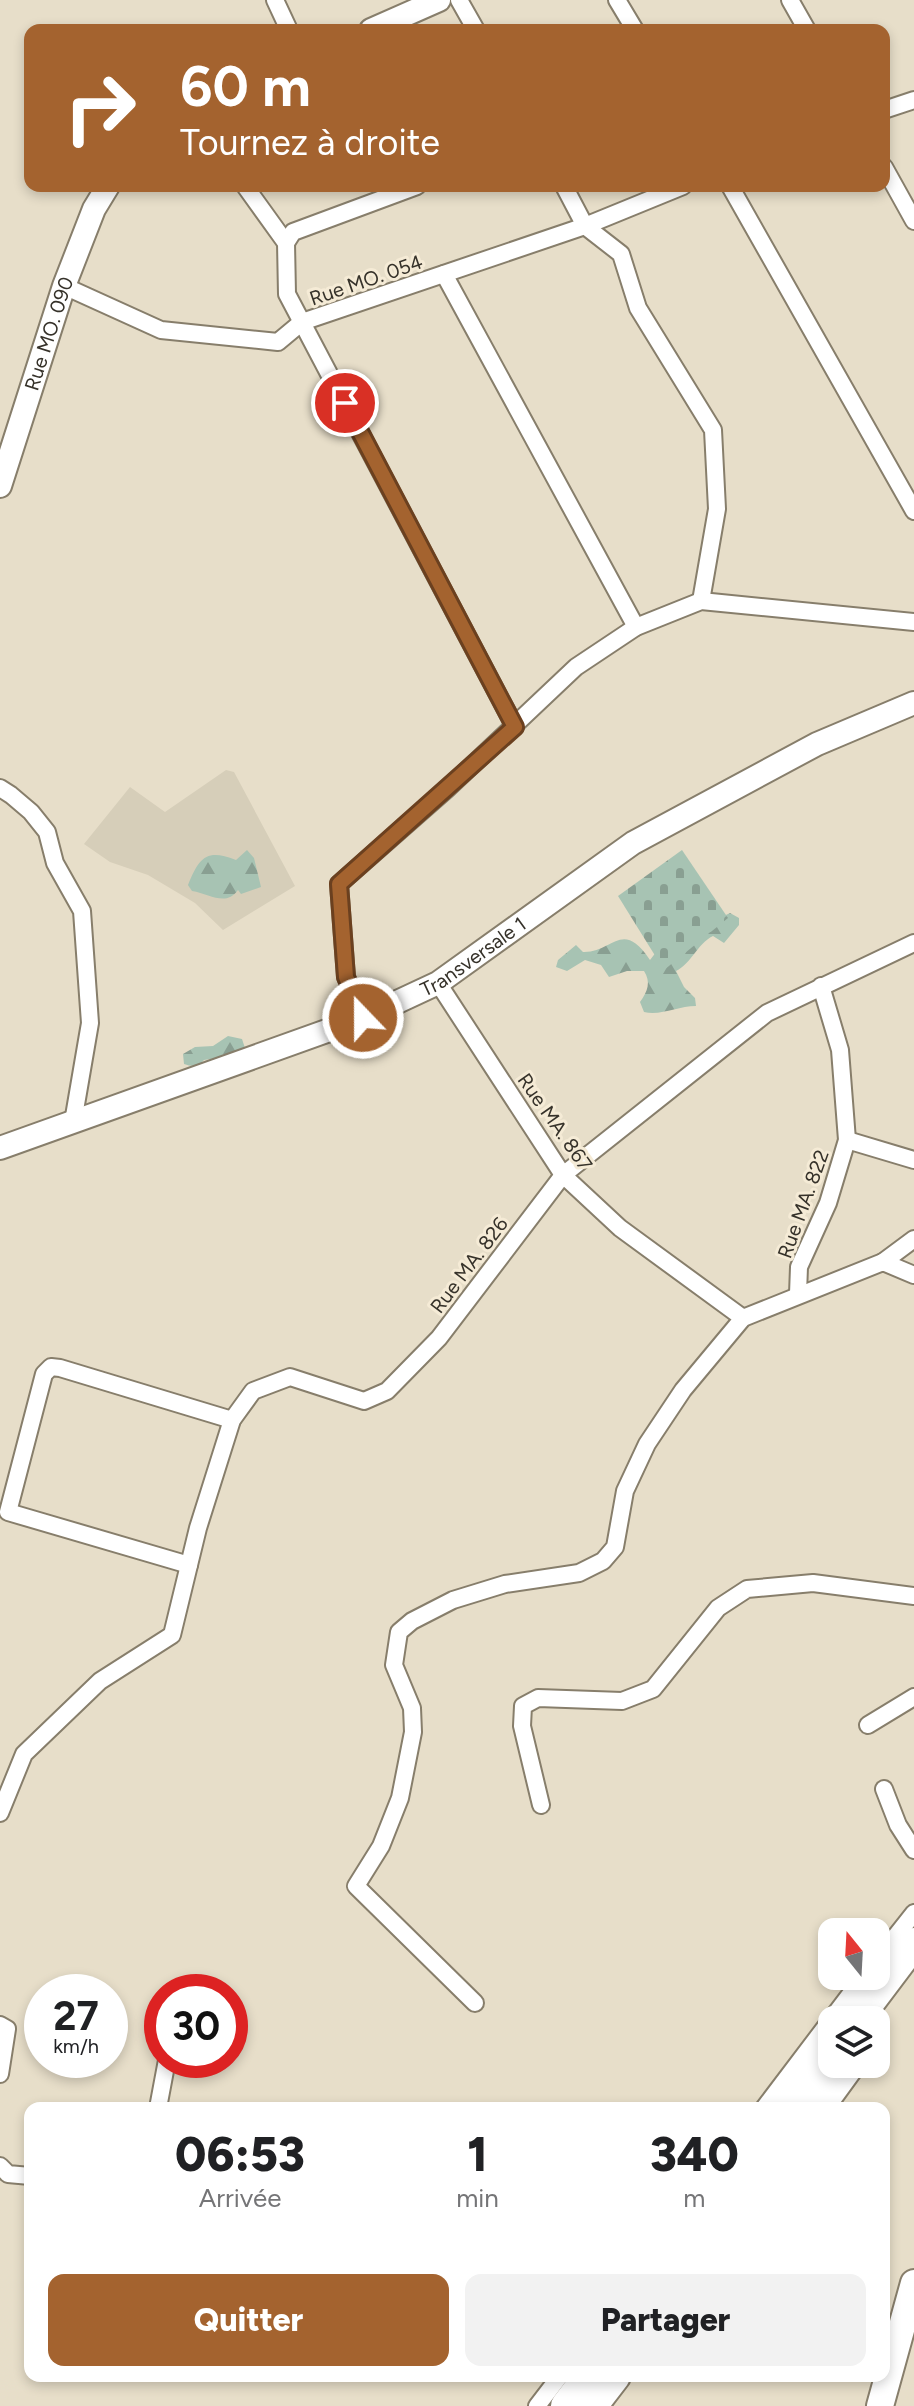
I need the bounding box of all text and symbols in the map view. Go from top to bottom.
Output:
text: 60 m [180,53,311,120]
icon: right [48,56,152,160]
text: Tournez à droite [180,121,440,164]
street label: Rue MO. 054 [306,249,426,311]
street label: Rue MO. 090 [19,273,78,394]
pin [311,369,379,437]
icon: arrive [323,381,367,425]
street label: Transversale 1 [417,912,531,1002]
position arrow [321,976,405,1060]
street label: Rue MA. 867 [513,1069,598,1176]
street label: Rue MA. 822 [772,1146,834,1262]
street label: Rue MA. 826 [425,1212,513,1318]
north arrow [818,1918,890,1990]
map controls [818,1918,890,2078]
speed limit sign: 30 [144,1974,248,2078]
text: 27 [53,1992,99,2040]
button: layers [818,2006,890,2078]
text: km/h [53,2034,99,2058]
text: 06:53 [175,2125,305,2183]
text: 1 [467,2125,488,2183]
text: 340 [650,2125,739,2183]
text: Arrivée [199,2182,282,2214]
text: min [456,2182,499,2214]
text: m [683,2182,705,2214]
button: Quitter [48,2274,449,2366]
button: Partager [465,2274,866,2366]

